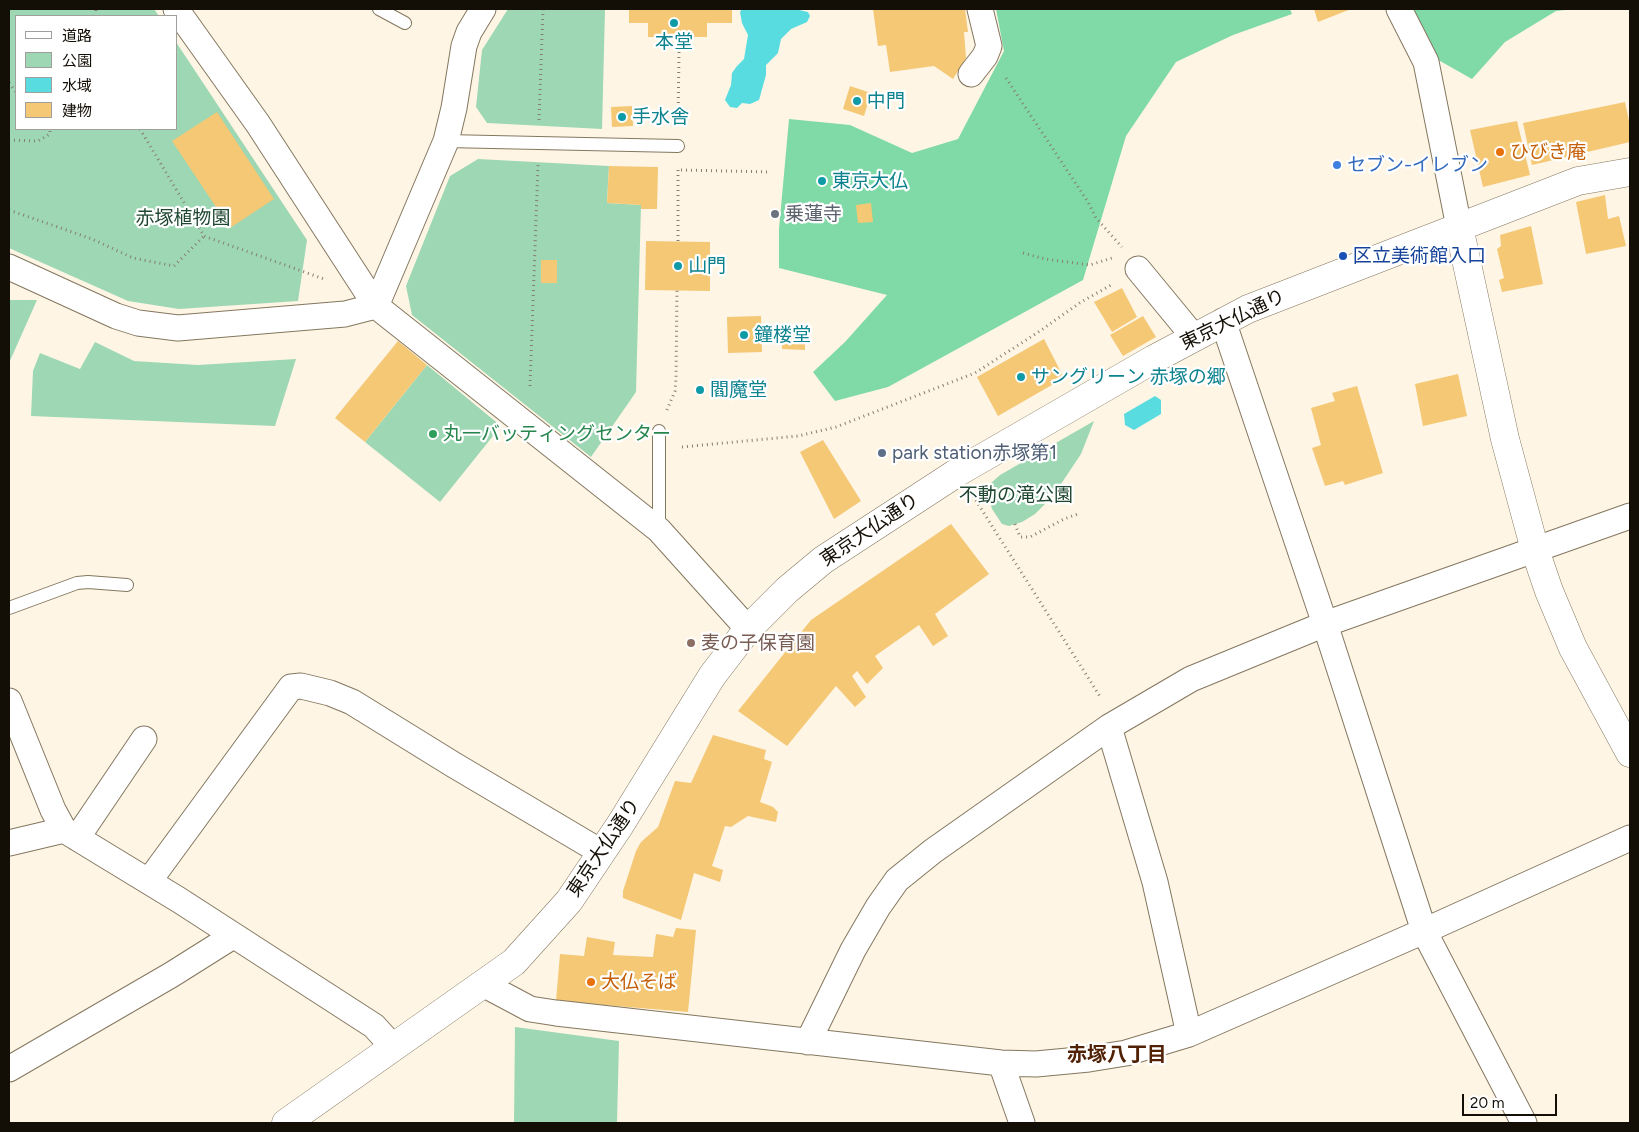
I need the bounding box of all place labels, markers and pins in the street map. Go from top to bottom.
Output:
marker: 本堂 [668,17,680,29]
place label: 本堂 [655,31,693,53]
place label: 中門 [867,90,905,112]
marker: 中門 [851,95,863,107]
place label: 手水舎 [632,106,689,128]
marker: 手水舎 [616,111,628,123]
place label: ひびき庵 [1510,141,1586,163]
marker: ひびき庵 [1494,146,1506,158]
place label: セブン-イレブン [1347,154,1488,176]
marker: セブン-イレブン [1331,159,1343,171]
place label: 東京大仏 [832,170,908,192]
marker: 東京大仏 [816,175,828,187]
place label: 乗蓮寺 [785,203,842,225]
marker: 乗蓮寺 [769,208,781,220]
place label: 区立美術館入口 [1353,245,1486,267]
marker: 区立美術館入口 [1337,250,1349,262]
place label: 山門 [688,255,726,277]
marker: 山門 [672,260,684,272]
place label: 鐘楼堂 [754,324,811,346]
marker: 鐘楼堂 [738,329,750,341]
place label: サングリーン 赤塚の郷 [1031,366,1226,388]
marker: サングリーン 赤塚の郷 [1015,371,1027,383]
place label: 閻魔堂 [710,379,767,401]
marker: 閻魔堂 [694,384,706,396]
place label: 丸一バッティングセンター [443,423,671,445]
marker: 丸一バッティングセンター [427,428,439,440]
place label: park station赤塚第1 [892,442,1057,464]
marker: park station赤塚第1 [876,447,888,459]
place label: 麦の子保育園 [701,632,815,654]
marker: 麦の子保育園 [685,637,697,649]
place label: 大仏そば [601,971,677,993]
marker: 大仏そば [585,976,597,988]

